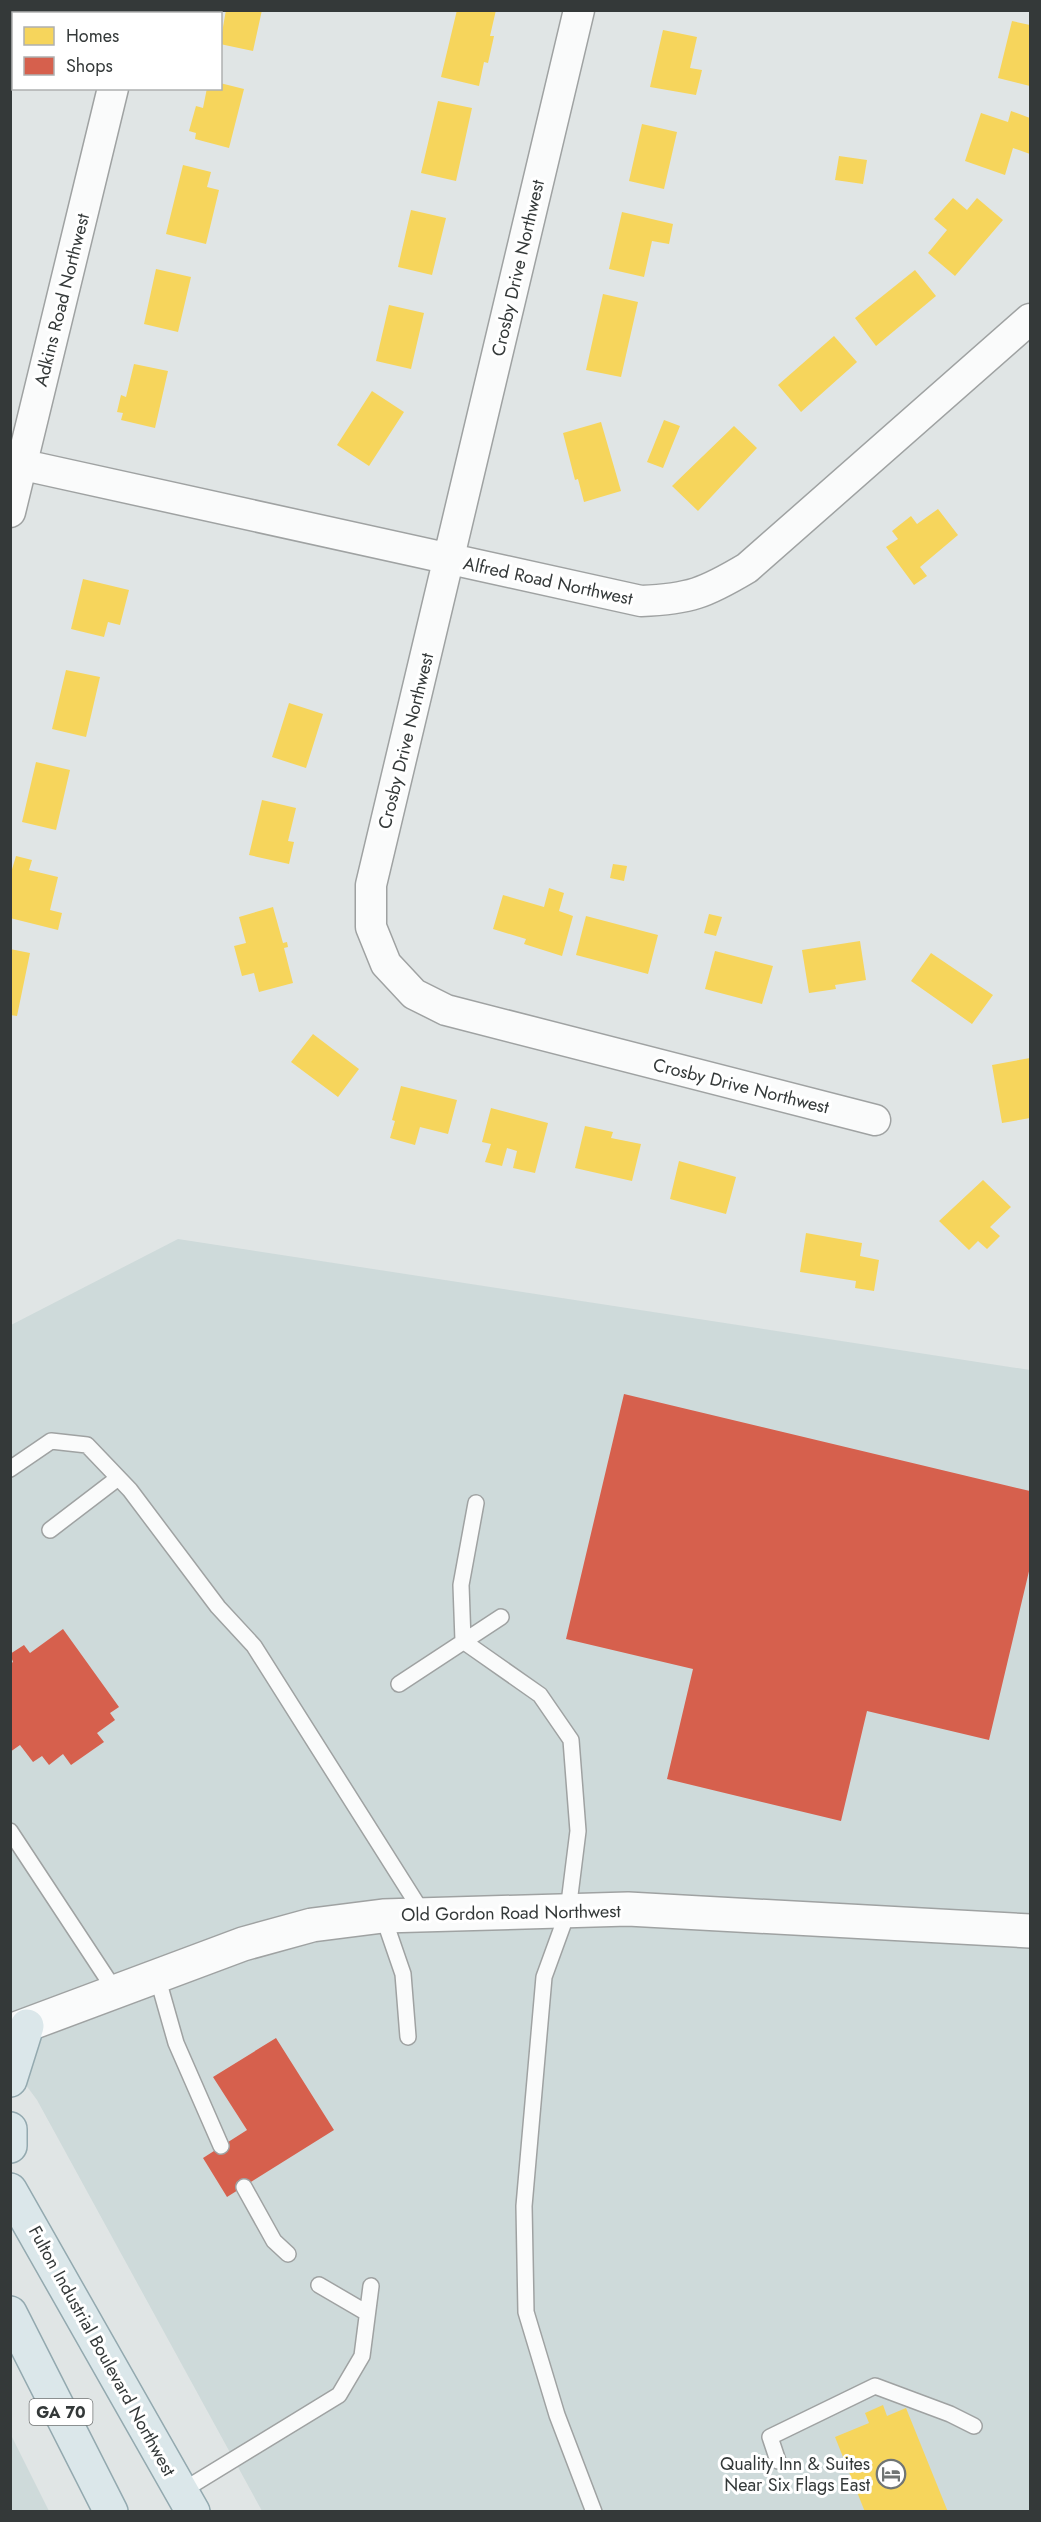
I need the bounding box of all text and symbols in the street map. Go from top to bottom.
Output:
legend [12,12,222,90]
text: Homes [66,23,119,49]
text: Shops [66,53,113,79]
street label: Crosby Drive Northwest [485,176,551,359]
street label: Adkins Road Northwest [28,210,96,389]
street label: Alfred Road Northwest [461,550,636,612]
street label: Crosby Drive Northwest [372,650,441,832]
street label: Crosby Drive Northwest [650,1052,832,1121]
street label: Old Gordon Road Northwest [401,1898,622,1928]
street label: Fulton Industrial Boulevard Northwest [22,2221,182,2482]
road number: GA 70 [29,2399,92,2425]
place label: Quality Inn & Suites Near Six Flags East [720,2451,871,2498]
hotel icon: Quality Inn & Suites Near Six Flags East [875,2458,907,2490]

